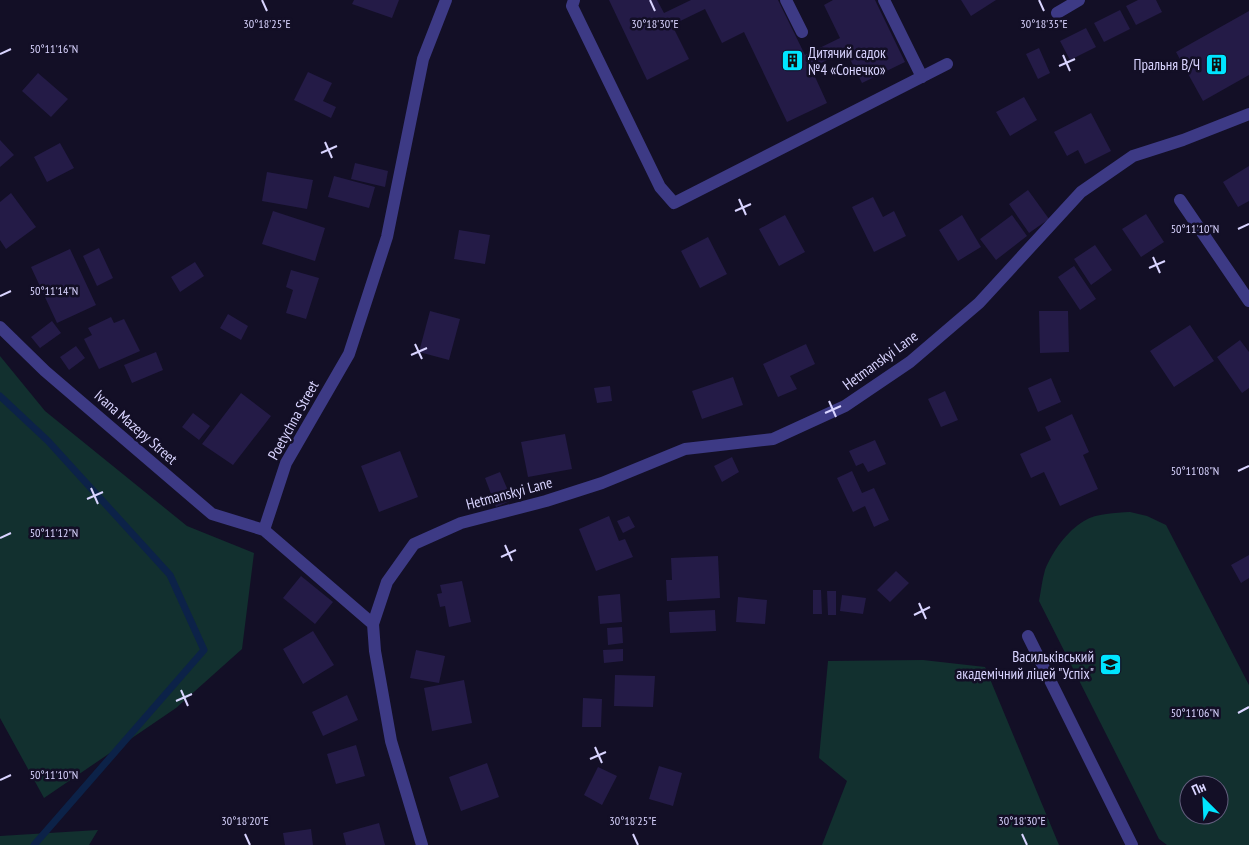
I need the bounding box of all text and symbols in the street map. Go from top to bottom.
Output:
text: 30°18'25"E [243,16,291,31]
text: 30°18'30"E [631,16,679,31]
text: 30°18'35"E [1020,16,1068,31]
text: 50°11'16"N [30,41,78,56]
place label: Дитячий садок №4 «Сонечко» [808,43,886,79]
building icon: Дитячий садок №4 «Сонечко» [780,49,804,73]
building icon: Пральня В/Ч [1204,52,1228,76]
place label: Пральня В/Ч [1134,55,1200,74]
text: 50°11'10"N [1171,221,1219,236]
text: 50°11'14"N [30,283,78,298]
street label: Hetmanskyi Lane [839,326,921,394]
street label: Poetychna Street [263,377,323,463]
street label: Ivana Mazepy Street [91,386,181,468]
text: 50°11'08"N [1171,463,1219,478]
street label: Hetmanskyi Lane [464,472,554,514]
text: 50°11'12"N [30,525,78,540]
place label: Васильківський академічний ліцей "Успіх" [956,647,1094,683]
school or university icon: Васильківський академічний ліцей "Успіх" [1098,653,1122,677]
text: 50°11'06"N [1171,705,1219,720]
text: 50°11'10"N [30,767,78,782]
north arrow [1179,775,1229,825]
text: Пн [1189,777,1209,799]
text: 30°18'20"E [221,813,269,828]
text: 30°18'25"E [609,813,657,828]
text: 30°18'30"E [998,813,1046,828]

